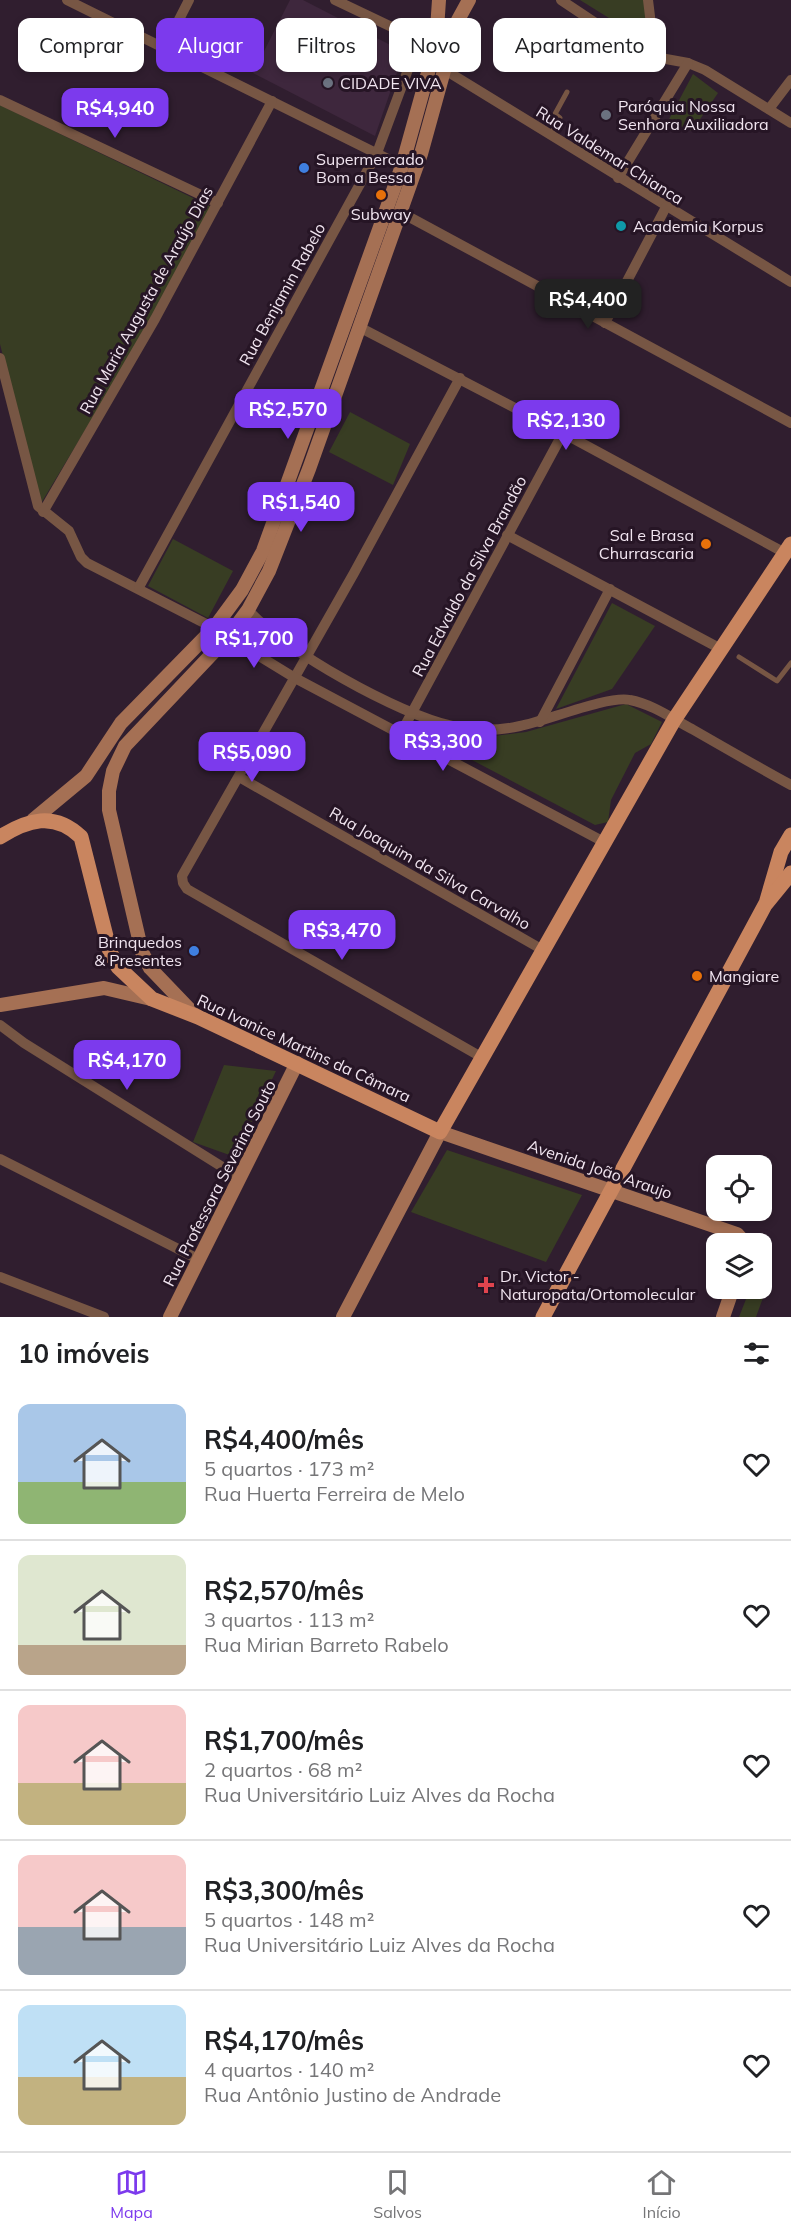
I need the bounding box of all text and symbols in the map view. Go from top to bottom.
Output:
chip: Comprar [18,18,144,72]
chip: Alugar [156,18,264,72]
chip: Filtros [276,18,377,72]
chip: Novo [389,18,481,72]
chip: Apartamento [493,18,666,72]
place label: CIDADE VIVA [340,73,442,93]
marker: CIDADE VIVA [321,76,335,90]
pin: R$4,940 [60,88,170,139]
text: R$4,940 [76,95,155,120]
place label: Paróquia Nossa Senhora Auxiliadora [618,96,769,134]
street label: Rua Valdemar Chianca [533,101,687,209]
marker: Paróquia Nossa Senhora Auxiliadora [599,108,613,122]
place label: Supermercado Bom a Bessa [316,149,424,187]
marker: Supermercado Bom a Bessa [297,161,311,175]
street label: Rua Maria Augusta de Araújo Dias [75,183,217,417]
marker: Subway [374,188,388,202]
place label: Subway [351,204,412,224]
place label: Academia Korpus [633,216,764,236]
street label: Rua Benjamin Rabelo [235,219,329,369]
marker: Academia Korpus [614,219,628,233]
pin: R$4,400 [533,279,643,330]
text: R$4,400 [549,286,628,311]
pin: R$2,570 [233,389,343,440]
text: R$2,570 [249,396,328,421]
pin: R$2,130 [511,400,621,451]
text: R$2,130 [527,407,606,432]
street label: Rua Edvaldo da Silva Brandão [407,472,531,680]
pin: R$1,540 [246,482,356,533]
text: R$1,540 [262,489,341,514]
place label: Sal e Brasa Churrascaria [599,525,694,563]
marker: Sal e Brasa Churrascaria [699,537,713,551]
pin: R$1,700 [199,618,309,669]
text: R$1,700 [215,625,294,650]
pin: R$3,300 [388,721,498,772]
text: R$3,300 [404,728,483,753]
pin: R$5,090 [197,732,307,783]
text: R$5,090 [213,739,292,764]
street label: Rua Joaquim da Silva Carvalho [326,802,534,934]
pin: R$3,470 [287,910,397,961]
text: R$3,470 [303,917,382,942]
place label: Brinquedos & Presentes [94,932,182,970]
marker: Brinquedos & Presentes [187,944,201,958]
place label: Mangiare [709,966,779,986]
marker: Mangiare [690,969,704,983]
street label: Rua Ivanice Martins da Câmara [194,990,414,1106]
pin: R$4,170 [72,1040,182,1091]
text: R$4,170 [88,1047,167,1072]
street label: Rua Professora Severina Souto [158,1076,280,1290]
street label: Avenida João Araujo [525,1135,675,1203]
map controls [706,1155,772,1299]
button: locate [706,1155,772,1221]
button: layers [706,1233,772,1299]
place label: Dr. Victor - Naturopata/Ortomolecular [500,1266,696,1304]
marker: Dr. Victor - Naturopata/Ortomolecular [477,1276,495,1294]
text: 10 imóveis [18,1337,150,1370]
icon: filters [740,1337,773,1370]
text: R$4,400/mês [204,1423,364,1456]
icon: home [66,1428,138,1500]
icon: heart [740,1448,773,1481]
text: 5 quartos · 173 m² [204,1456,374,1481]
text: Rua Huerta Ferreira de Melo [204,1481,465,1506]
text: R$2,570/mês [204,1574,364,1607]
icon: home [66,1579,138,1651]
icon: heart [740,1599,773,1632]
text: 3 quartos · 113 m² [204,1607,374,1632]
text: Rua Mirian Barreto Rabelo [204,1632,449,1657]
text: R$1,700/mês [204,1724,364,1757]
icon: home [66,1729,138,1801]
icon: heart [740,1749,773,1782]
text: 2 quartos · 68 m² [204,1757,362,1782]
text: Rua Universitário Luiz Alves da Rocha [204,1782,555,1807]
text: R$3,300/mês [204,1874,364,1907]
icon: home [66,1879,138,1951]
icon: heart [740,1899,773,1932]
text: 5 quartos · 148 m² [204,1907,374,1932]
text: Rua Universitário Luiz Alves da Rocha [204,1932,555,1957]
text: R$4,170/mês [204,2024,364,2057]
icon: home [66,2029,138,2101]
icon: heart [740,2049,773,2082]
text: 4 quartos · 140 m² [204,2057,374,2082]
text: Rua Antônio Justino de Andrade [204,2082,501,2107]
tab: Mapa [110,2166,153,2222]
tab: Salvos [373,2166,422,2222]
tab: Início [643,2166,681,2222]

